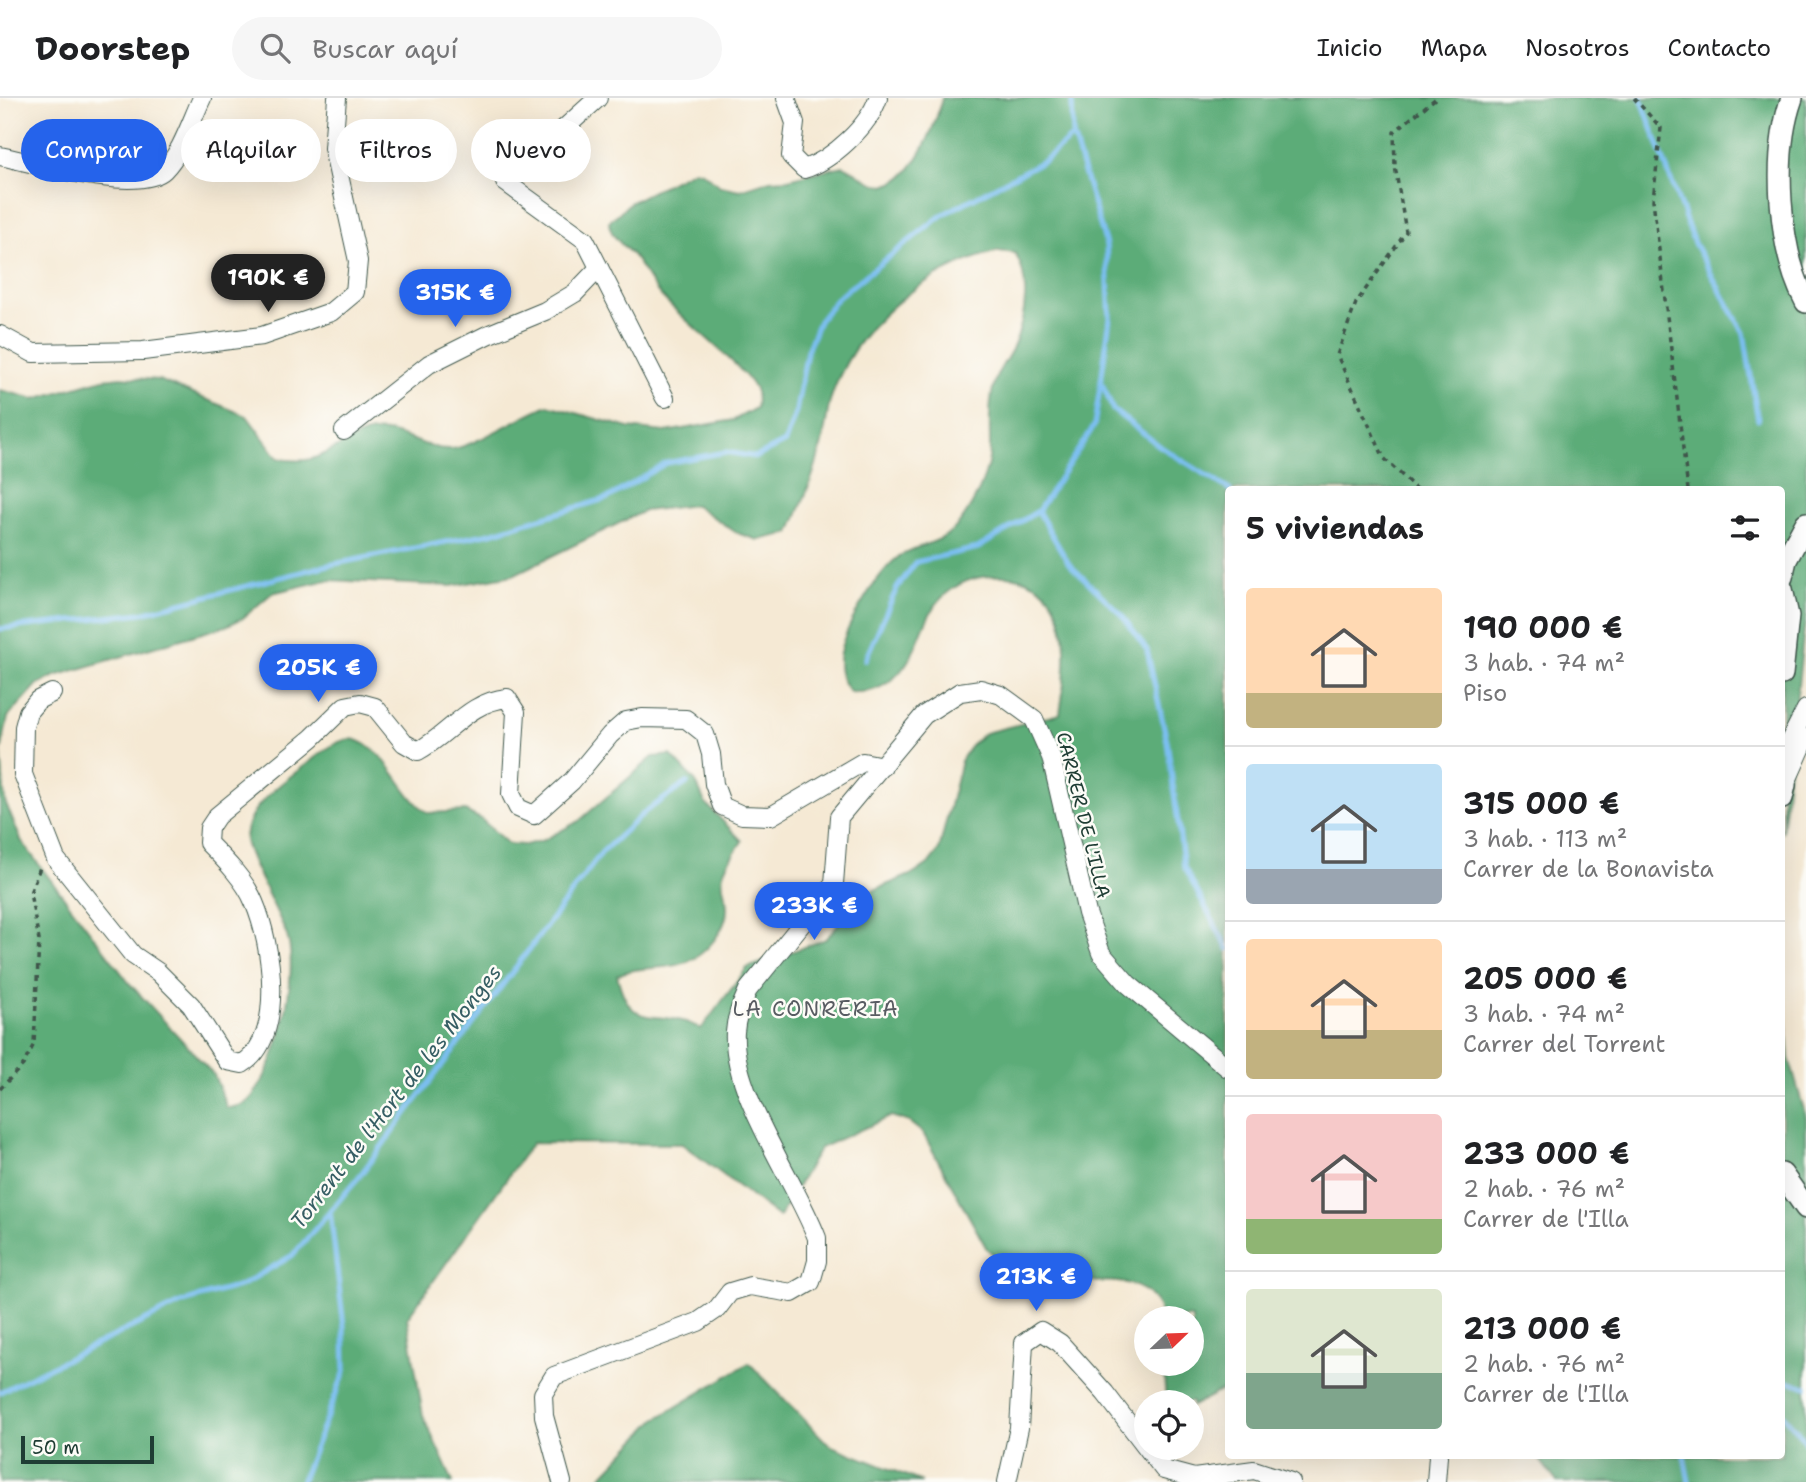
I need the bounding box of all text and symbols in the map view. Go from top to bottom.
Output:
search box [232,17,722,80]
text: Doorstep [35,26,190,71]
icon: search [256,29,294,67]
text: Buscar aquí [312,31,458,66]
text: Inicio [1317,32,1383,64]
text: Mapa [1421,32,1487,64]
text: Nosotros [1525,32,1630,64]
text: Contacto [1668,32,1771,64]
chip: Comprar [21,119,167,182]
chip: Alquilar [181,119,321,182]
chip: Filtros [335,119,457,182]
chip: Nuevo [471,119,591,182]
pin: 190K € [211,254,325,314]
text: 190K € [227,262,309,292]
pin: 315K € [398,270,512,329]
text: 315K € [415,277,495,307]
text: 5 viviendas [1246,508,1424,549]
icon: filters [1726,509,1764,547]
text: 190 000 € [1463,607,1622,648]
icon: home [1302,616,1386,700]
pin: 205K € [261,644,375,704]
text: 3 hab. · 74 m² [1463,648,1625,678]
text: 205K € [275,652,361,682]
text: Piso [1463,678,1507,708]
street label: CARRER DE L'ILLA [1051,729,1116,901]
text: 315 000 € [1463,783,1619,824]
icon: home [1302,792,1386,876]
text: 3 hab. · 113 m² [1463,824,1627,854]
text: Carrer de la Bonavista [1463,854,1714,884]
pin: 233K € [757,882,871,942]
text: 233K € [770,890,858,920]
text: 205 000 € [1463,958,1628,999]
water label: Torrent de l'Hort de les Monges [284,959,508,1235]
icon: home [1302,967,1386,1051]
district label: LA CONRERIA [733,995,899,1023]
text: 3 hab. · 74 m² [1463,999,1625,1029]
text: Carrer del Torrent [1463,1029,1666,1059]
text: 233 000 € [1463,1133,1629,1174]
icon: home [1302,1142,1386,1226]
text: 2 hab. · 76 m² [1463,1174,1625,1204]
text: Carrer de l'Illa [1463,1204,1629,1234]
pin: 213K € [979,1254,1093,1313]
text: 213K € [996,1261,1076,1291]
north arrow [1134,1306,1204,1376]
map controls [1134,1306,1204,1460]
text: 213 000 € [1463,1308,1621,1349]
icon: home [1302,1317,1386,1401]
text: 2 hab. · 76 m² [1463,1349,1625,1379]
text: Carrer de l'Illa [1463,1379,1629,1409]
button: locate [1134,1390,1204,1460]
scale bar [21,1433,154,1465]
text: 50 m [32,1435,80,1460]

